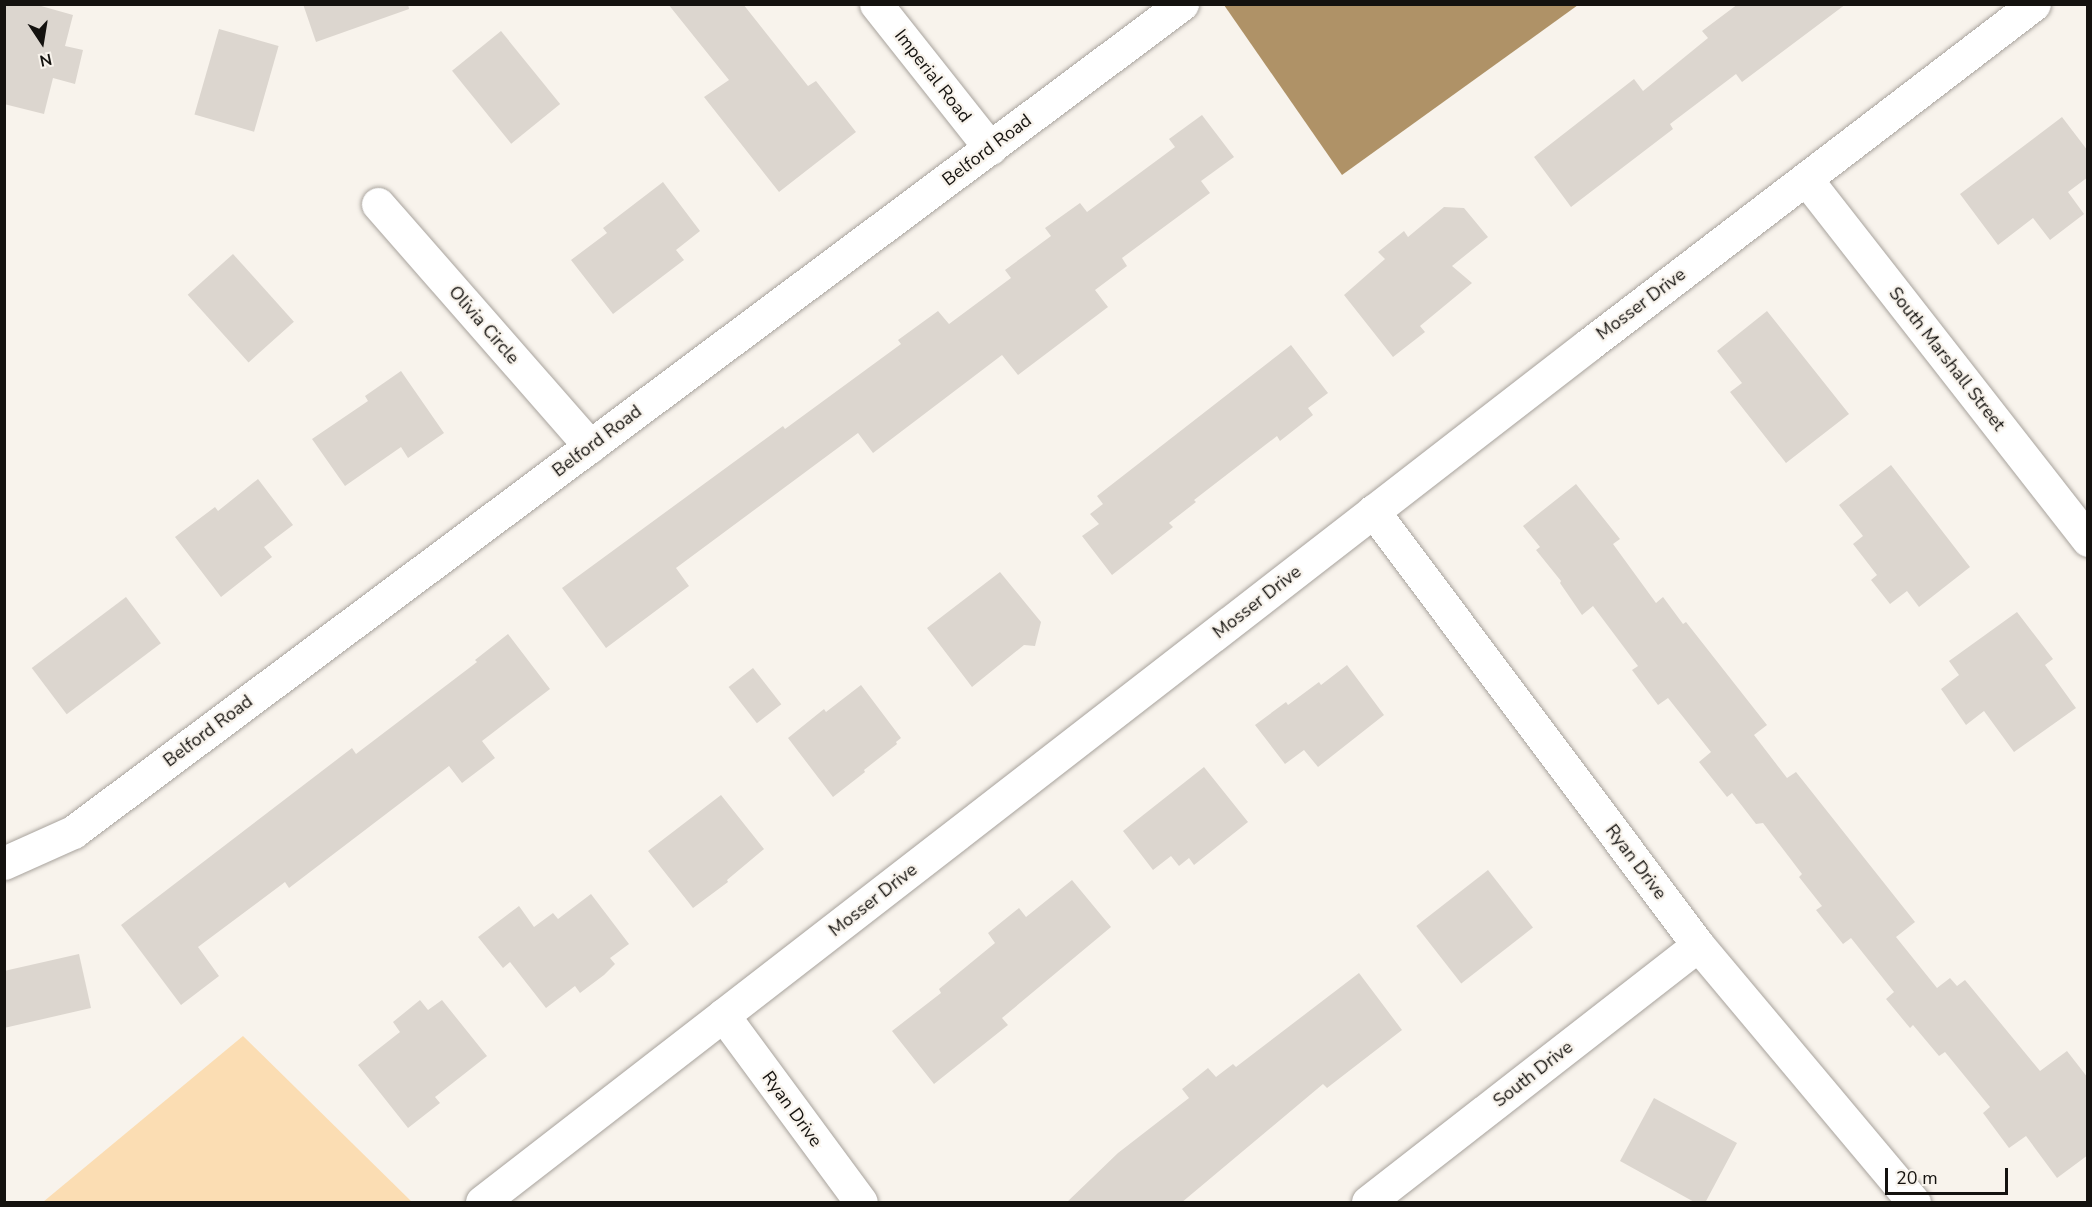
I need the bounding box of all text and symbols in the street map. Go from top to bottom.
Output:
north arrow [12,12,72,72]
street label: Imperial Road [890,25,976,127]
text: N [38,48,54,72]
street label: Belford Road [938,109,1036,191]
street label: Mosser Drive [1592,263,1690,345]
street label: Olivia Circle [444,281,524,369]
street label: South Marshall Street [1884,283,2010,435]
street label: Belford Road [548,400,646,482]
street label: Mosser Drive [1209,561,1305,643]
street label: Belford Road [159,690,257,772]
street label: Ryan Drive [1601,820,1671,904]
street label: Mosser Drive [825,859,921,941]
street label: South Drive [1489,1036,1577,1112]
street label: Ryan Drive [757,1067,827,1151]
scale bar [1888,1156,2011,1194]
text: 20 m [1896,1166,1938,1190]

